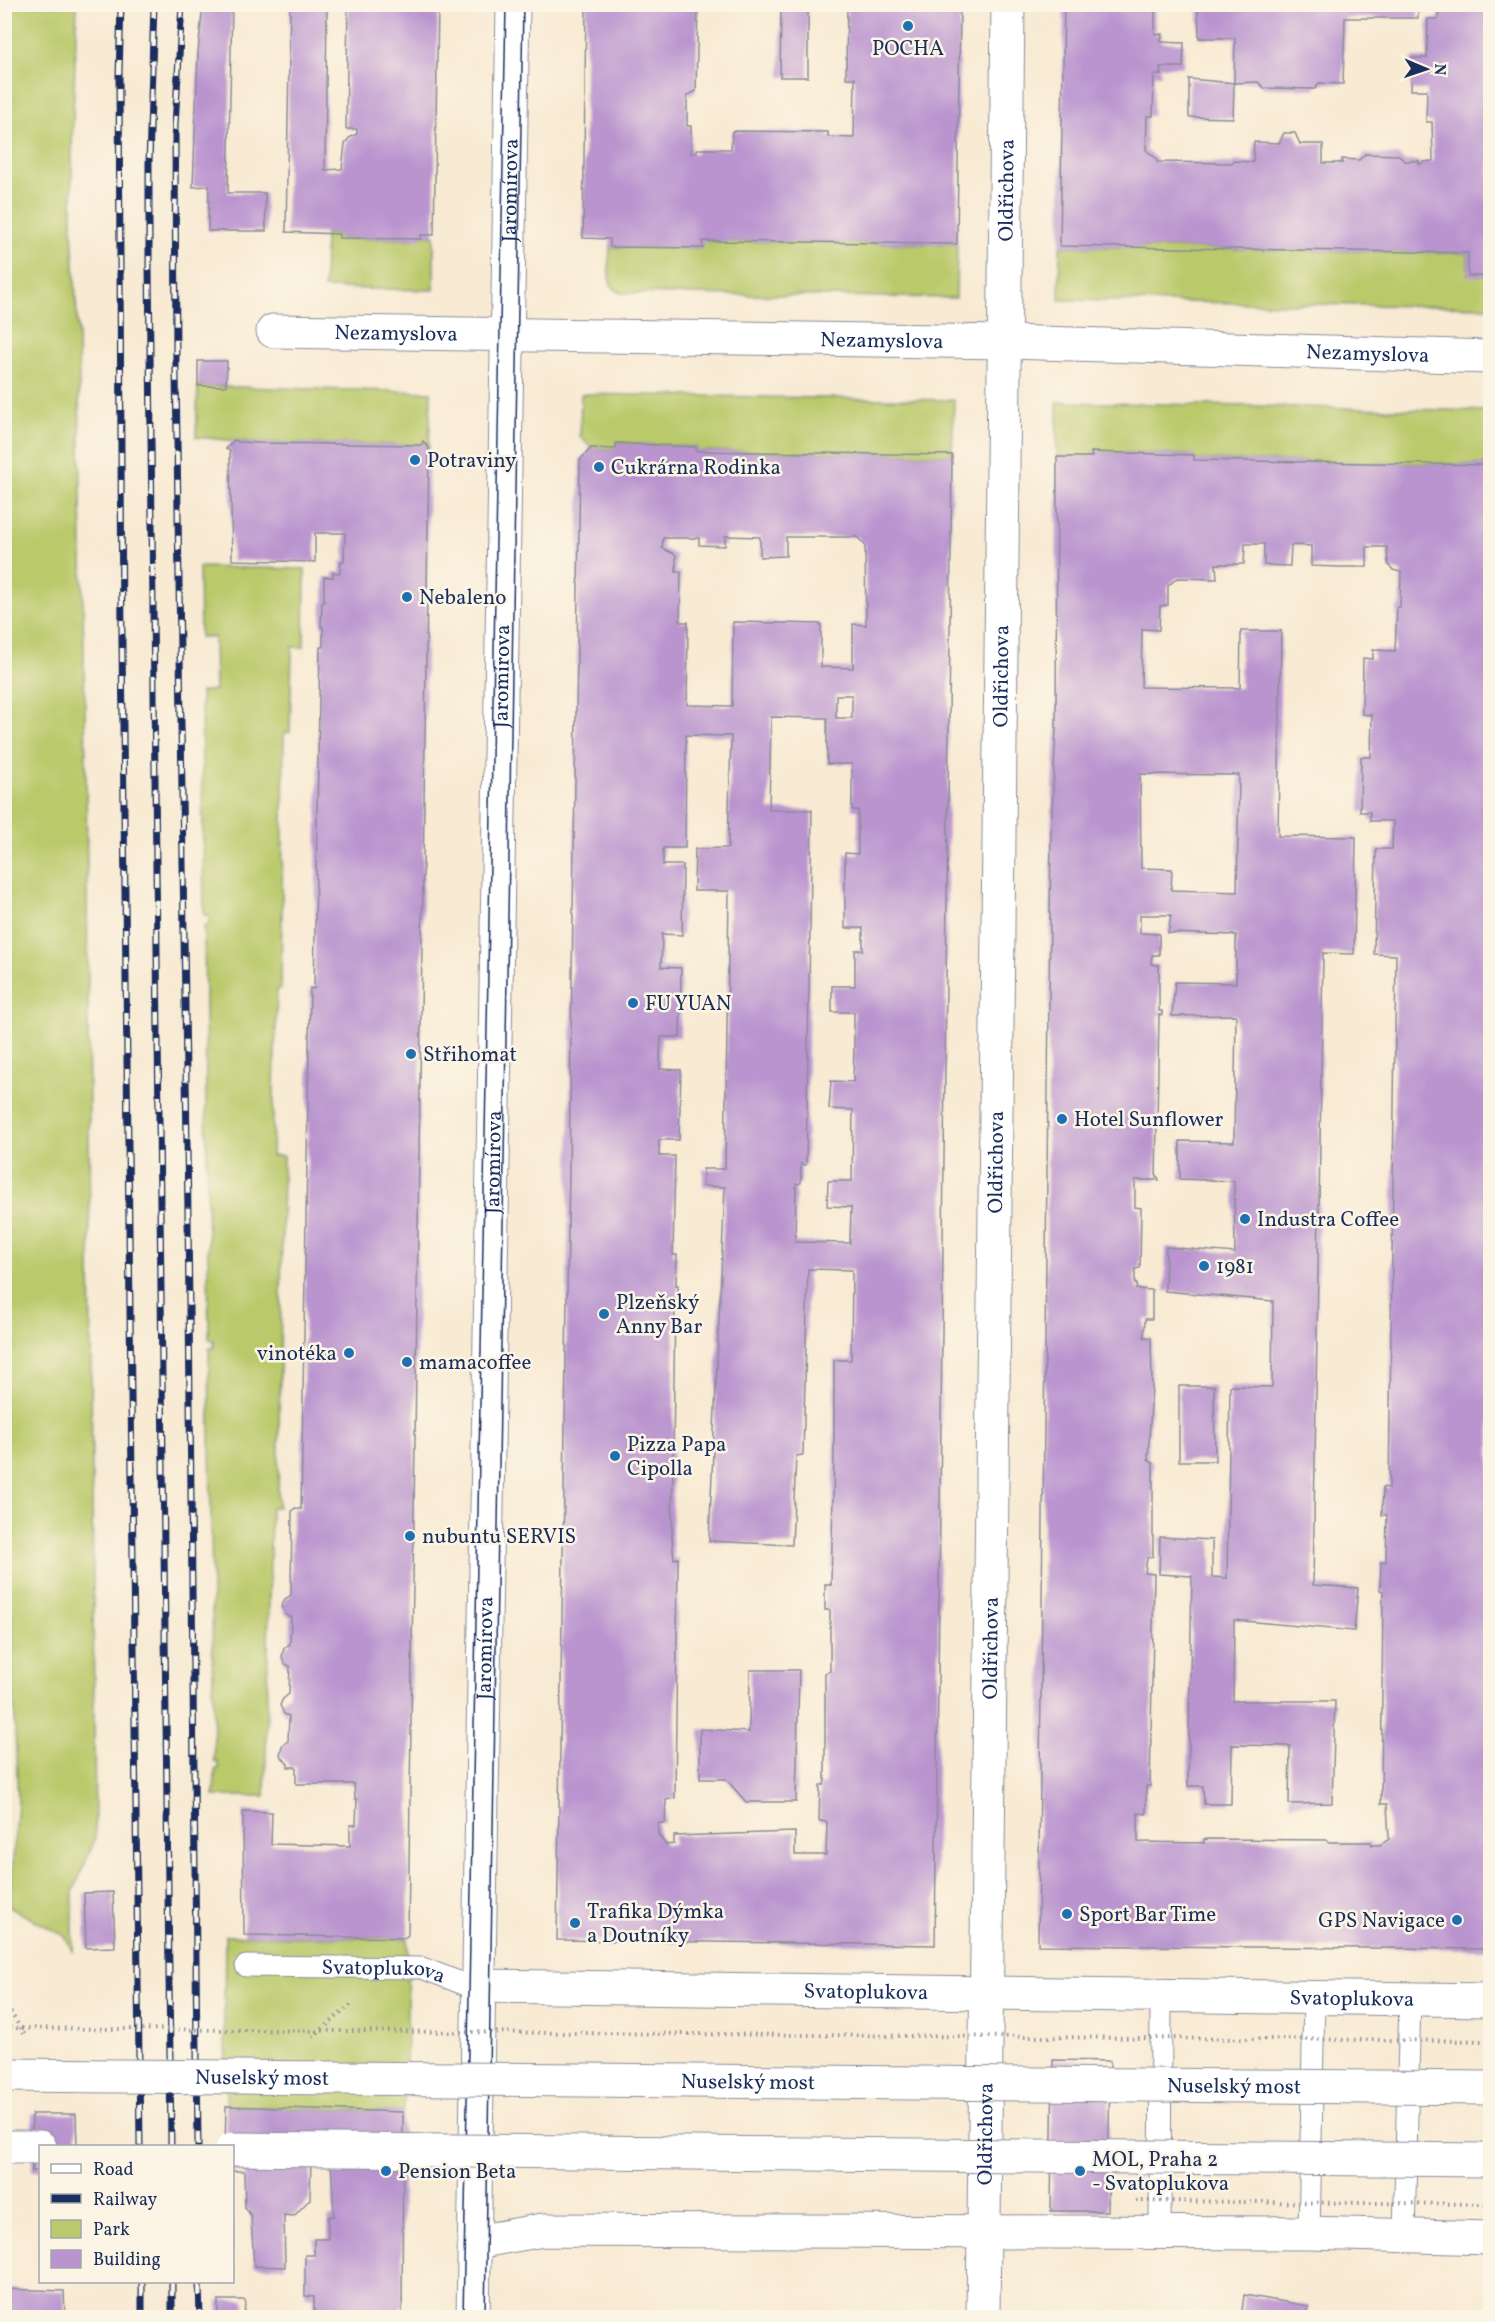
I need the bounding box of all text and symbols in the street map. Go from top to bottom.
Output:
marker: POCHA [901,19,915,33]
place label: POCHA [872,35,944,64]
north arrow [1396,39,1456,99]
text: N [1428,63,1450,76]
street label: Jaromírova [496,138,527,242]
street label: Oldřichova [992,139,1023,242]
street label: Nezamyslova [334,319,458,350]
street label: Nezamyslova [820,326,944,357]
street label: Nezamyslova [1306,338,1430,371]
place label: Potraviny [427,447,517,476]
marker: Potraviny [408,453,422,467]
place label: Cukrárna Rodinka [611,454,781,483]
marker: Cukrárna Rodinka [592,460,606,474]
place label: Nebaleno [419,584,506,613]
marker: Nebaleno [400,590,414,604]
street label: Jaromírova [487,624,518,728]
street label: Oldřichova [987,625,1017,728]
place label: FU YUAN [645,990,731,1019]
marker: FU YUAN [626,996,640,1010]
place label: Střihomat [423,1041,517,1070]
marker: Střihomat [404,1047,418,1061]
place label: Hotel Sunflower [1074,1106,1224,1135]
street label: Jaromírova [479,1110,510,1214]
street label: Oldřichova [982,1111,1012,1214]
marker: Hotel Sunflower [1055,1112,1069,1126]
place label: Industra Coffee [1257,1206,1399,1235]
marker: Industra Coffee [1238,1212,1252,1226]
place label: 1981 [1216,1253,1254,1282]
marker: 1981 [1197,1259,1211,1273]
place label: Plzeňský Anny Bar [616,1289,702,1342]
marker: Plzeňský Anny Bar [597,1307,611,1321]
place label: vinotéka [257,1340,337,1369]
marker: vinotéka [342,1346,356,1360]
place label: mamacoffee [419,1349,532,1378]
marker: mamacoffee [400,1355,414,1369]
place label: Pizza Papa Cipolla [627,1431,726,1484]
marker: Pizza Papa Cipolla [608,1449,622,1463]
place label: nubuntu SERVIS [422,1523,576,1552]
marker: nubuntu SERVIS [403,1529,417,1543]
street label: Jaromírova [471,1596,501,1700]
street label: Oldřichova [977,1597,1007,1699]
place label: Trafika Dýmka a Doutníky [587,1898,724,1951]
place label: Sport Bar Time [1079,1901,1216,1930]
marker: Sport Bar Time [1060,1907,1074,1921]
place label: GPS Navigace [1318,1907,1445,1936]
marker: GPS Navigace [1450,1913,1464,1927]
marker: Trafika Dýmka a Doutníky [568,1916,582,1930]
street label: Svatoplukova [321,1954,449,1992]
street label: Svatoplukova [803,1977,929,2008]
street label: Svatoplukova [1289,1984,1415,2015]
street label: Nuselský most [195,2064,329,2094]
street label: Nuselský most [681,2068,815,2098]
street label: Nuselský most [1167,2072,1301,2102]
street label: Oldřichova [971,2083,1002,2185]
legend [39,2145,234,2283]
place label: MOL, Praha 2 - Svatoplukova [1092,2146,1229,2199]
text: Road [93,2158,134,2183]
place label: Pension Beta [398,2158,516,2187]
marker: Pension Beta [379,2164,393,2178]
marker: MOL, Praha 2 - Svatoplukova [1073,2164,1087,2178]
text: Railway [93,2188,157,2213]
text: Park [93,2218,130,2243]
text: Building [93,2248,161,2273]

